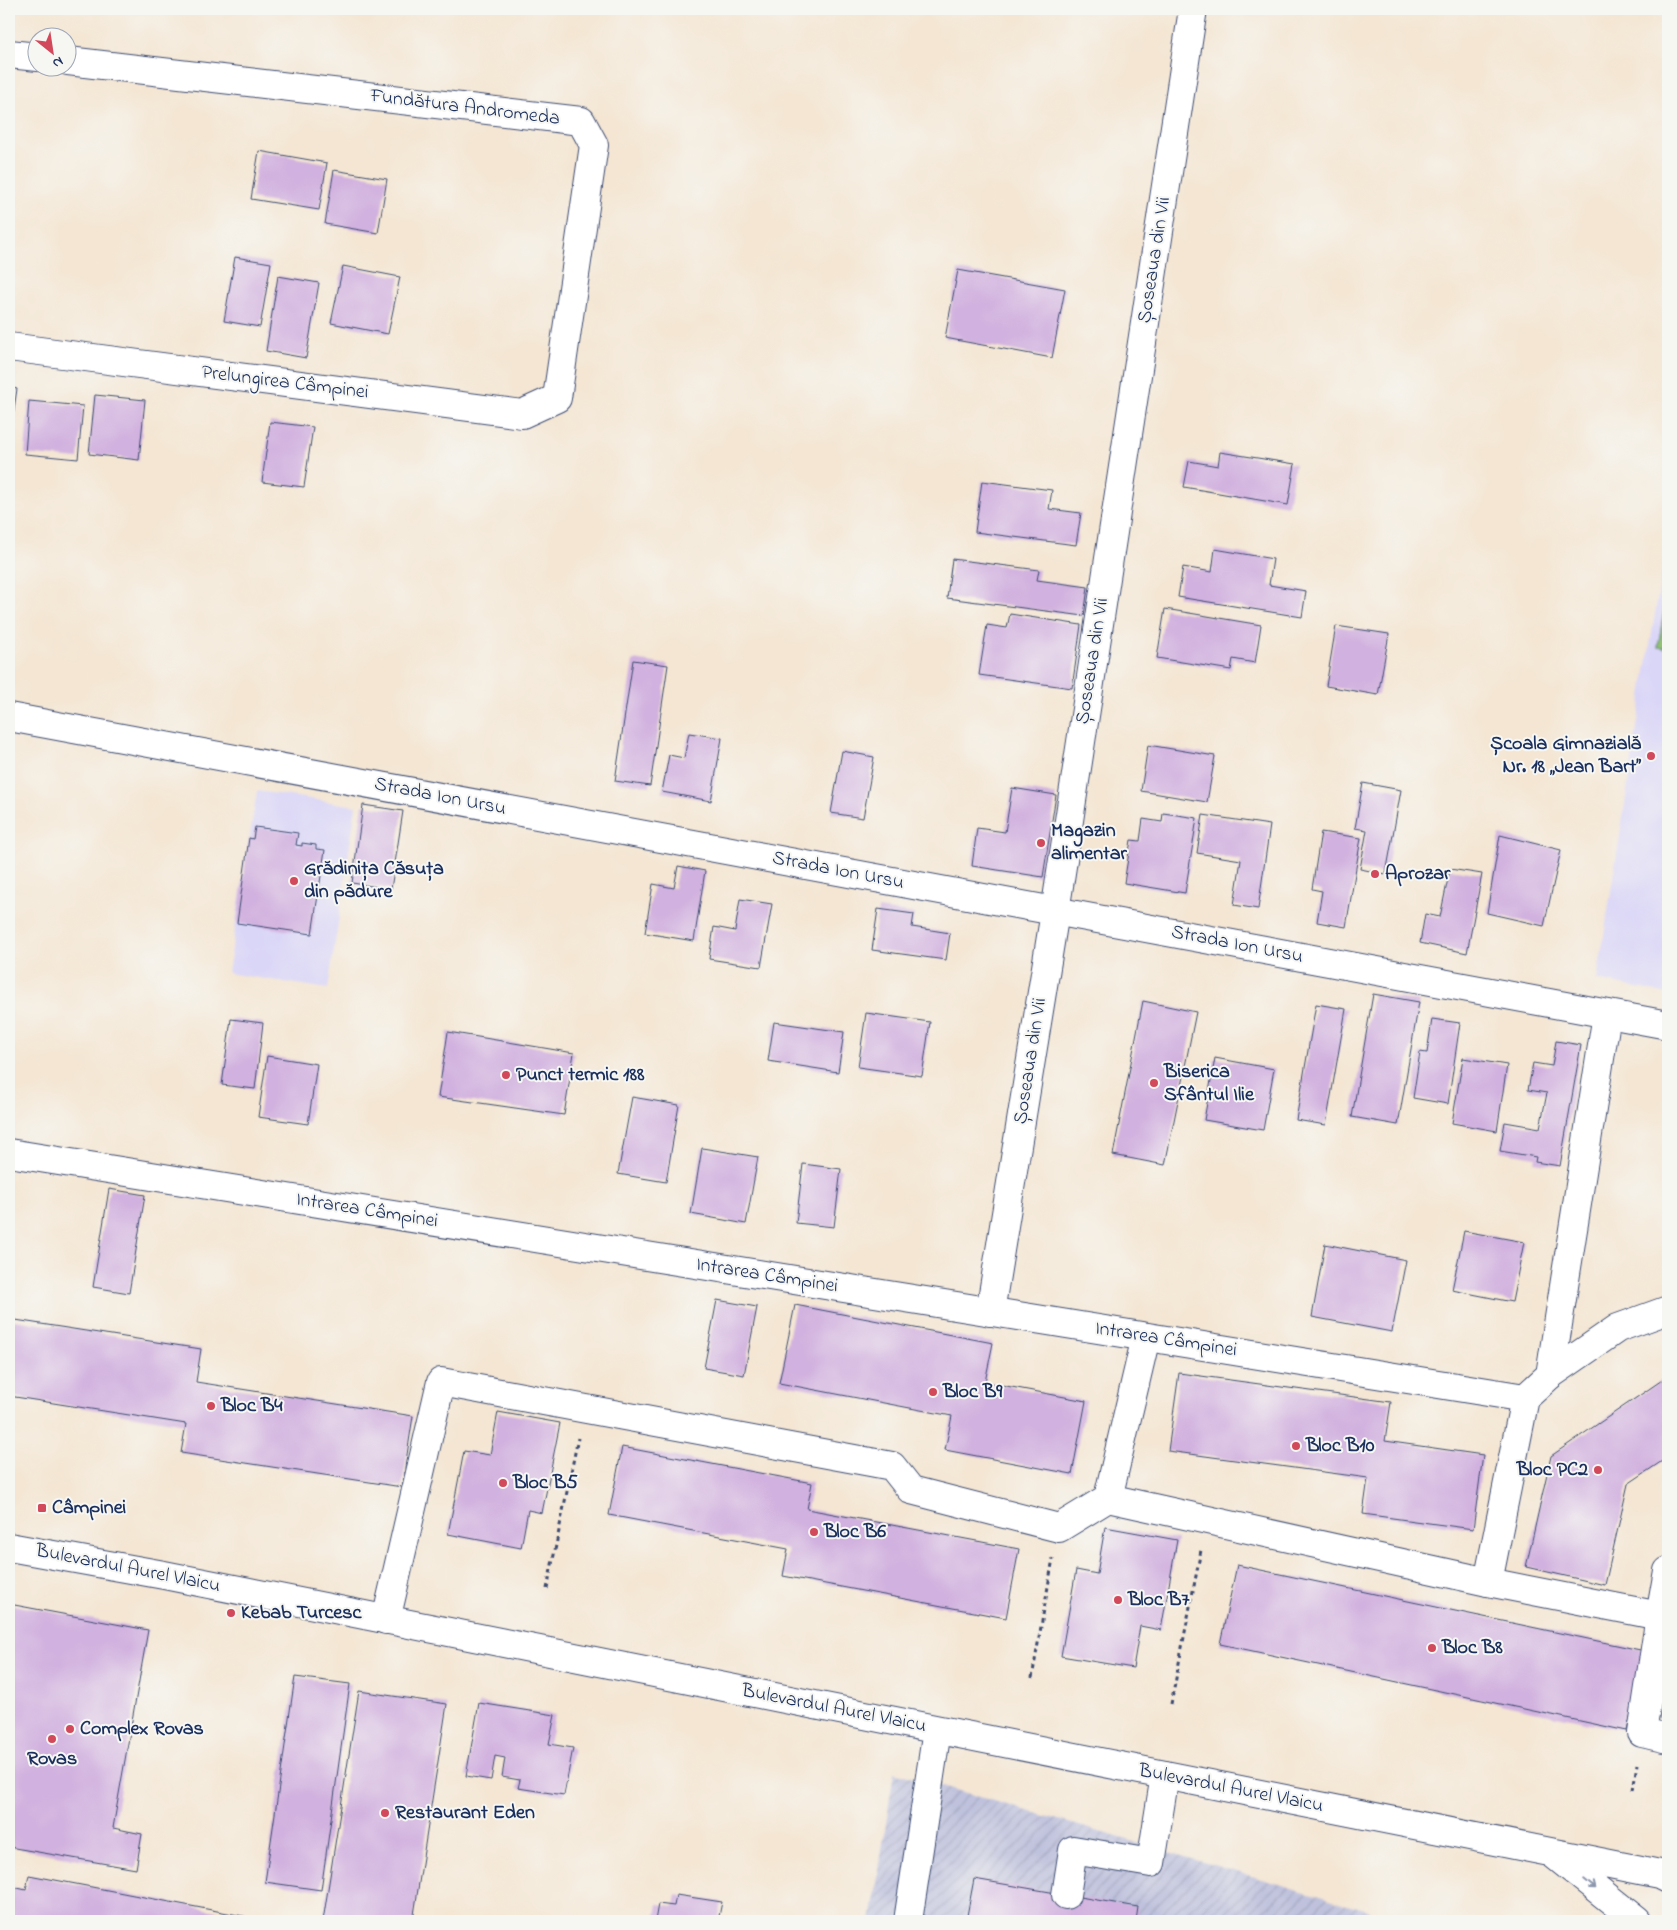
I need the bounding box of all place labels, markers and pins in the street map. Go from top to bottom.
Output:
place label: Școala Gimnazială Nr. 18 „Jean Bart” [1490,730,1642,782]
marker: Școala Gimnazială Nr. 18 „Jean Bart” [1645,750,1657,762]
place label: Magazin alimentar [1051,817,1128,869]
marker: Magazin alimentar [1035,837,1047,849]
place label: Grădinița Căsuța din pădure [304,855,444,907]
place label: Aprozar [1385,860,1451,889]
marker: Aprozar [1369,868,1381,880]
marker: Grădinița Căsuța din pădure [288,875,300,887]
place label: Biserica Sfântul Ilie [1163,1058,1255,1110]
place label: Punct termic 188 [516,1061,645,1090]
marker: Punct termic 188 [500,1069,512,1081]
marker: Biserica Sfântul Ilie [1148,1077,1160,1089]
place label: Bloc B9 [942,1378,1003,1407]
marker: Bloc B9 [927,1386,939,1398]
place label: Bloc B4 [220,1392,283,1421]
marker: Bloc B4 [205,1400,217,1412]
place label: Bloc B10 [1305,1432,1375,1461]
marker: Bloc B10 [1290,1440,1302,1452]
place label: Bloc PC2 [1516,1456,1588,1485]
marker: Bloc PC2 [1592,1464,1604,1476]
place label: Bloc B5 [512,1469,578,1498]
marker: Bloc B5 [497,1477,509,1489]
place label: Câmpinei [52,1494,127,1523]
marker: Câmpinei [36,1502,48,1514]
place label: Bloc B6 [823,1518,886,1547]
marker: Bloc B6 [808,1526,820,1538]
place label: Bloc B7 [1127,1586,1190,1615]
marker: Bloc B7 [1112,1594,1124,1606]
place label: Kebab Turcesc [241,1599,362,1628]
marker: Kebab Turcesc [225,1607,237,1619]
place label: Bloc B8 [1441,1634,1503,1663]
marker: Bloc B8 [1426,1642,1438,1654]
place label: Complex Rovas [80,1715,204,1744]
marker: Complex Rovas [64,1723,76,1735]
marker: Rovas [46,1733,58,1745]
place label: Rovas [27,1745,77,1774]
place label: Restaurant Eden [395,1799,535,1828]
marker: Restaurant Eden [379,1807,391,1819]

